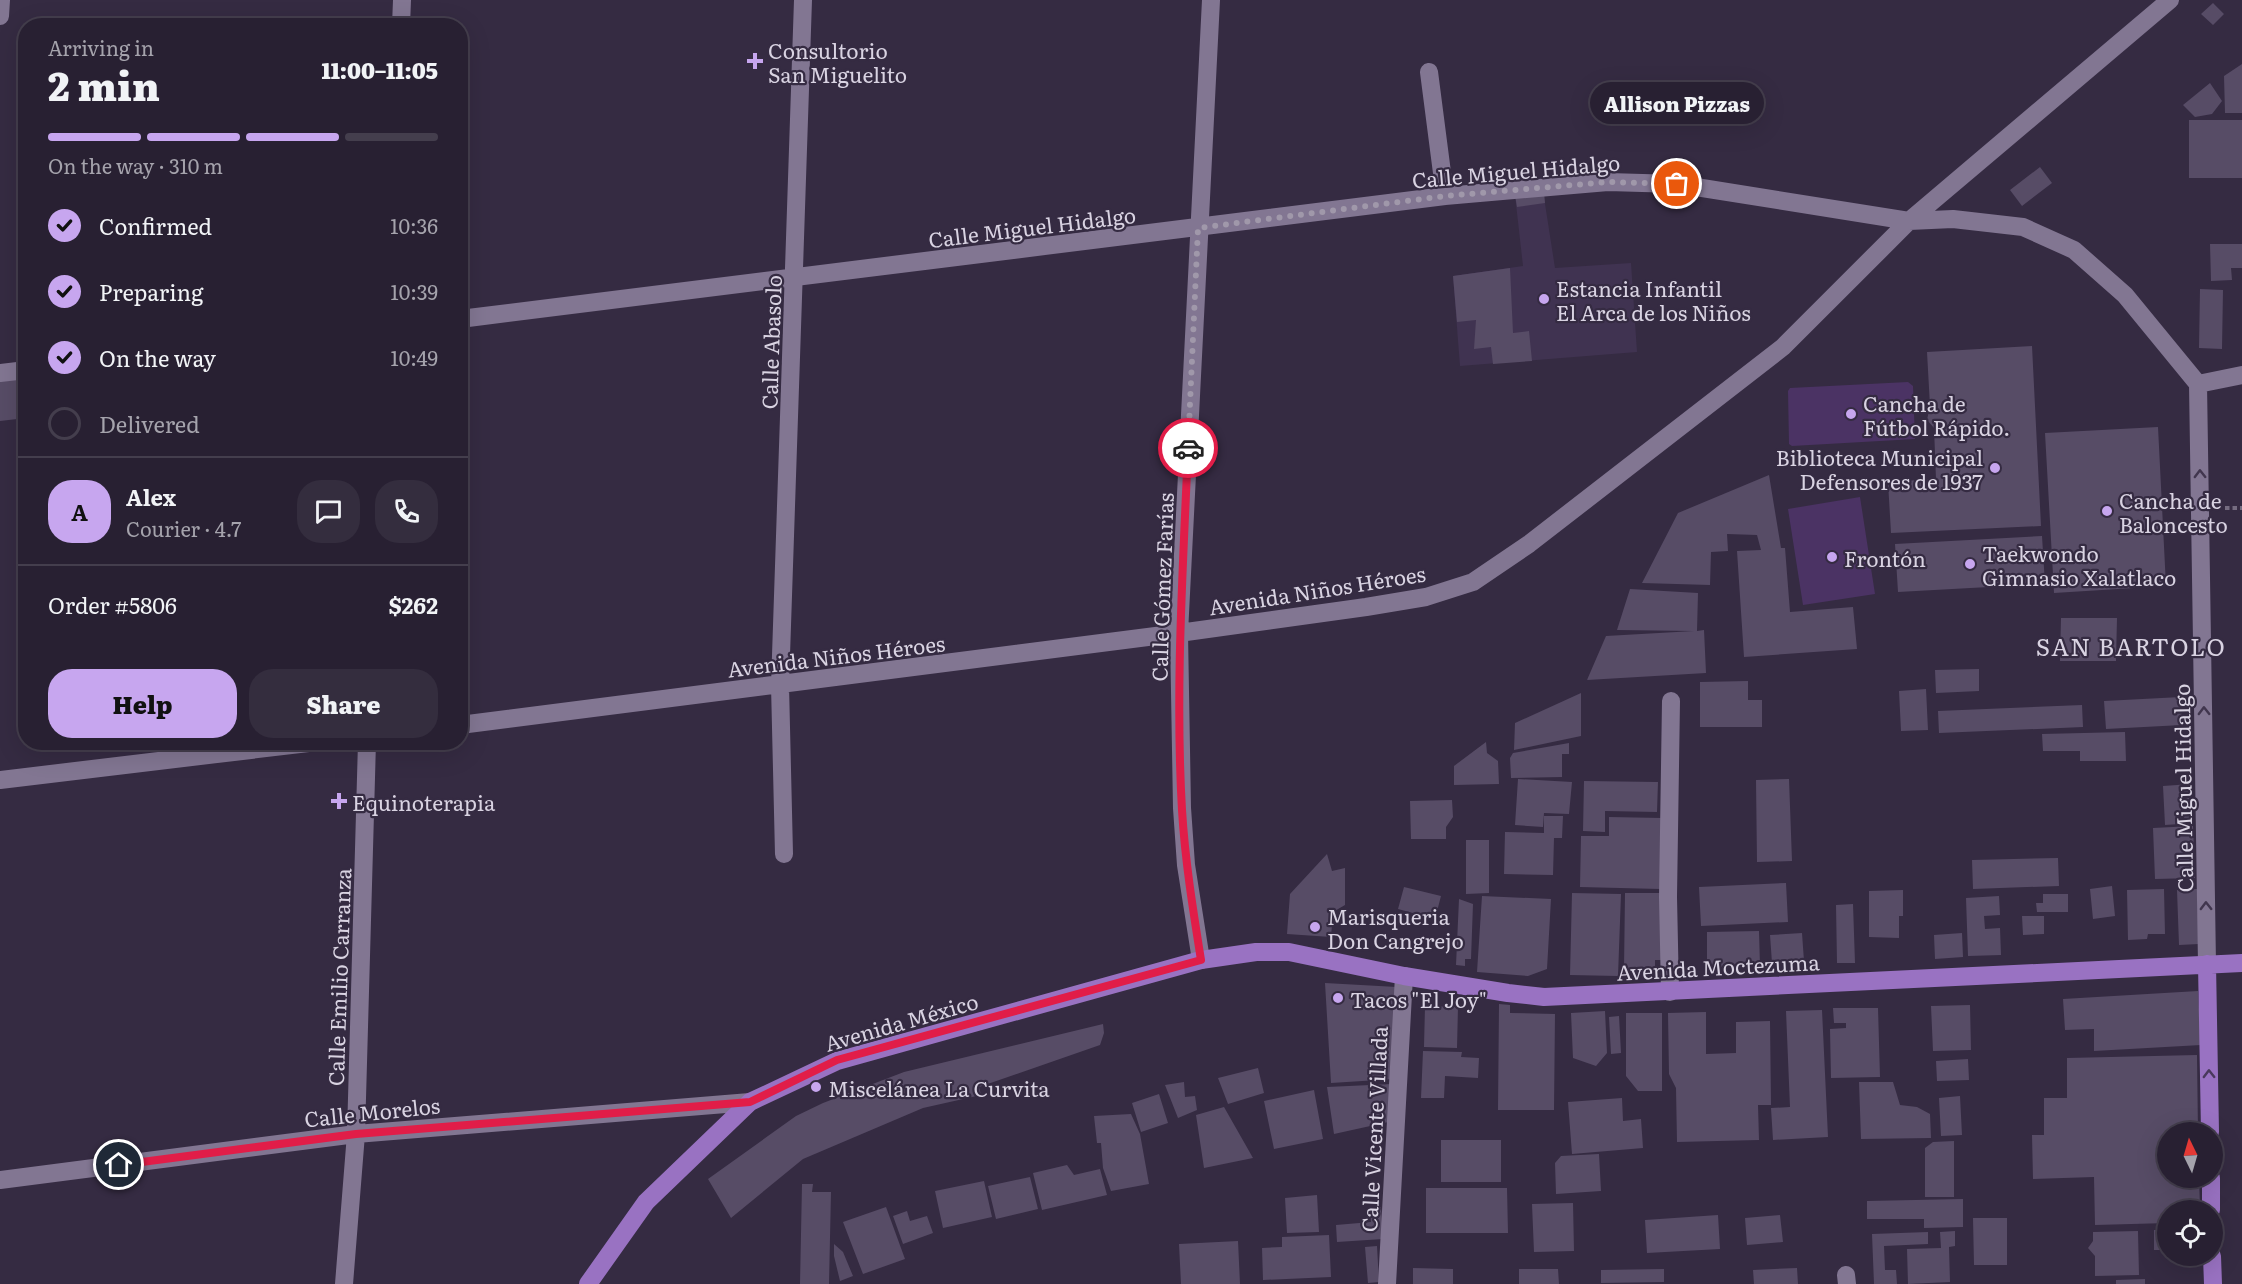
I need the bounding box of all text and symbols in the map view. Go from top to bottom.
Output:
text: Arriving in [48,32,154,62]
place label: Consultorio San Miguelito [768,34,907,89]
marker: Consultorio San Miguelito [746,52,764,70]
text: 11:00–11:05 [321,53,438,86]
text: 2 min [48,55,160,113]
callout: Allison Pizzas [1590,82,1764,124]
text: Allison Pizzas [1604,88,1750,118]
street label: Calle Miguel Hidalgo [1411,145,1621,195]
text: On the way · 310 m [48,150,223,180]
pin [1651,158,1702,209]
icon: bag [1660,167,1693,200]
street label: Calle Miguel Hidalgo [926,198,1138,254]
icon: check [48,209,81,242]
text: Confirmed [99,209,212,242]
text: 10:36 [390,210,438,240]
place label: Estancia Infantil El Arca de los Niños [1556,272,1751,327]
street label: Calle Abasolo [752,274,788,410]
icon: check [48,275,81,308]
text: Preparing [99,275,203,308]
text: 10:39 [391,276,438,306]
marker: Estancia Infantil El Arca de los Niños [1537,292,1551,306]
icon: check [48,341,81,374]
text: On the way [99,341,216,374]
text: 10:49 [391,342,438,372]
place label: Cancha de Fútbol Rápido. [1863,387,2010,442]
text: Delivered [99,407,200,440]
marker: Cancha de Fútbol Rápido. [1844,407,1858,421]
courier [1158,418,1218,478]
icon: car [1172,432,1205,465]
place label: Biblioteca Municipal Defensores de 1937 [1776,441,1983,496]
marker: Biblioteca Municipal Defensores de 1937 [1988,461,2002,475]
one-way arrow [2194,469,2206,478]
text: Alex [126,480,176,513]
button: chat [297,480,360,543]
button: phone [375,480,438,543]
place label: Cancha de Baloncesto [2119,484,2228,539]
street label: Calle Gómez Farías [1142,492,1180,682]
text: A [71,495,88,528]
marker: Cancha de Baloncesto [2100,504,2114,518]
text: Courier · 4.7 [126,513,241,543]
place label: Taekwondo Gimnasio Xalatlaco [1982,537,2176,592]
place label: Frontón [1844,542,1926,573]
marker: Frontón [1825,550,1839,564]
street label: Avenida Niños Héroes [1206,557,1428,621]
marker: Taekwondo Gimnasio Xalatlaco [1963,557,1977,571]
text: Order #5806 [48,588,177,621]
text: $262 [388,588,438,621]
street label: Avenida Niños Héroes [725,626,947,684]
district label: SAN BARTOLO [2036,628,2226,663]
button: Help [48,669,237,738]
button: Share [249,669,438,738]
street label: Calle Miguel Hidalgo [2165,683,2199,893]
one-way arrow [2197,706,2210,715]
place label: Equinoterapia [352,786,496,817]
marker: Equinoterapia [330,792,348,810]
street label: Calle Emilio Carranza [319,867,357,1086]
place label: Marisqueria Don Cangrejo [1327,900,1464,955]
one-way arrow [2200,901,2212,910]
marker: Marisqueria Don Cangrejo [1308,920,1322,934]
street label: Avenida Moctezuma [1616,945,1821,987]
place label: Tacos "El Joy" [1350,983,1487,1014]
street label: Avenida México [821,984,981,1058]
marker: Tacos "El Joy" [1331,991,1345,1005]
street label: Calle Vicente Villada [1352,1024,1394,1233]
one-way arrow [2203,1070,2215,1079]
place label: Miscelánea La Curvita [828,1072,1050,1103]
marker: Miscelánea La Curvita [809,1080,823,1094]
street label: Calle Morelos [303,1088,441,1134]
north arrow [2157,1122,2223,1188]
map controls [2157,1122,2223,1266]
pin [93,1139,144,1190]
icon: home [102,1148,135,1181]
button: locate [2157,1200,2223,1266]

